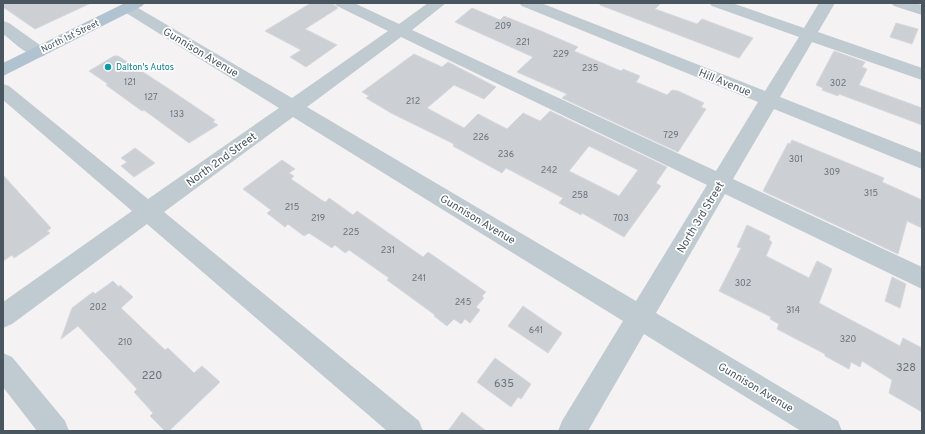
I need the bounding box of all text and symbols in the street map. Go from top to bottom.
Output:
street label: North 1st Street [39,18,101,55]
house number: 209 [495,21,511,32]
street label: Gunnison Avenue [160,25,241,81]
house number: 221 [516,37,530,48]
house number: 229 [553,49,569,60]
marker: Dalton's Autos [103,62,113,72]
place label: Dalton's Autos [116,62,174,73]
house number: 235 [582,63,598,74]
street label: Hill Avenue [696,66,753,100]
house number: 121 [124,77,136,88]
house number: 302 [830,78,846,89]
house number: 127 [144,92,158,103]
house number: 212 [406,96,420,107]
house number: 133 [170,109,184,120]
street label: North 2nd Street [184,130,259,190]
house number: 729 [663,130,679,141]
house number: 226 [473,132,489,143]
house number: 236 [498,149,514,160]
house number: 301 [789,154,803,165]
house number: 242 [541,165,557,176]
house number: 309 [824,167,840,178]
street label: North 3rd Street [674,179,728,256]
house number: 315 [864,188,878,199]
house number: 258 [572,190,588,201]
street label: Gunnison Avenue [437,192,518,248]
house number: 215 [285,202,299,213]
house number: 219 [311,213,325,224]
house number: 703 [613,213,629,224]
house number: 225 [343,227,359,238]
house number: 231 [381,245,395,256]
house number: 241 [412,273,426,284]
house number: 302 [735,278,751,289]
house number: 245 [455,297,471,308]
house number: 202 [90,302,106,313]
house number: 314 [786,305,800,316]
house number: 641 [529,325,543,336]
house number: 320 [840,334,856,345]
house number: 210 [118,337,133,348]
street label: Gunnison Avenue [715,360,796,416]
house number: 328 [896,361,916,375]
house number: 220 [142,369,162,383]
house number: 635 [494,377,514,391]

